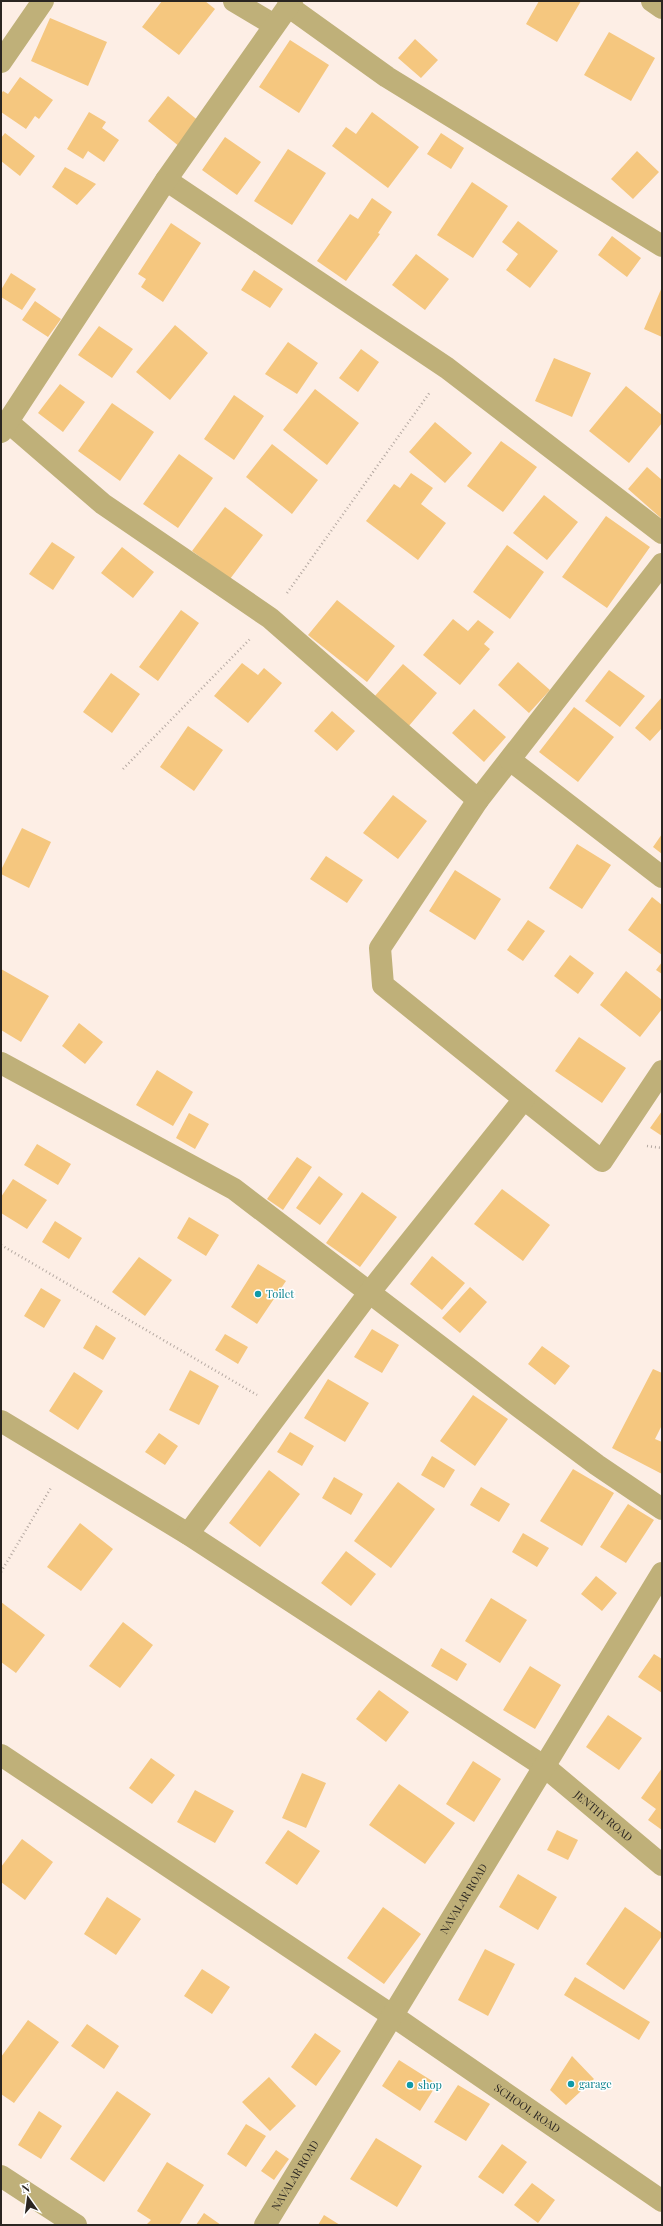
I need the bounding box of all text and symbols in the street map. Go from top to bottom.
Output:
place label: Toilet [266,1286,294,1301]
marker: Toilet [253,1289,263,1299]
street label: JENTHY ROAD [571,1786,636,1844]
street label: NAVALAR ROAD [436,1860,490,1936]
place label: garage [579,2076,612,2091]
place label: shop [418,2077,442,2092]
marker: garage [566,2079,576,2089]
marker: shop [405,2080,415,2090]
street label: SCHOOL ROAD [492,2080,564,2136]
street label: NAVALAR ROAD [268,2137,322,2213]
north arrow [8,2178,48,2218]
text: N [20,2180,31,2196]

